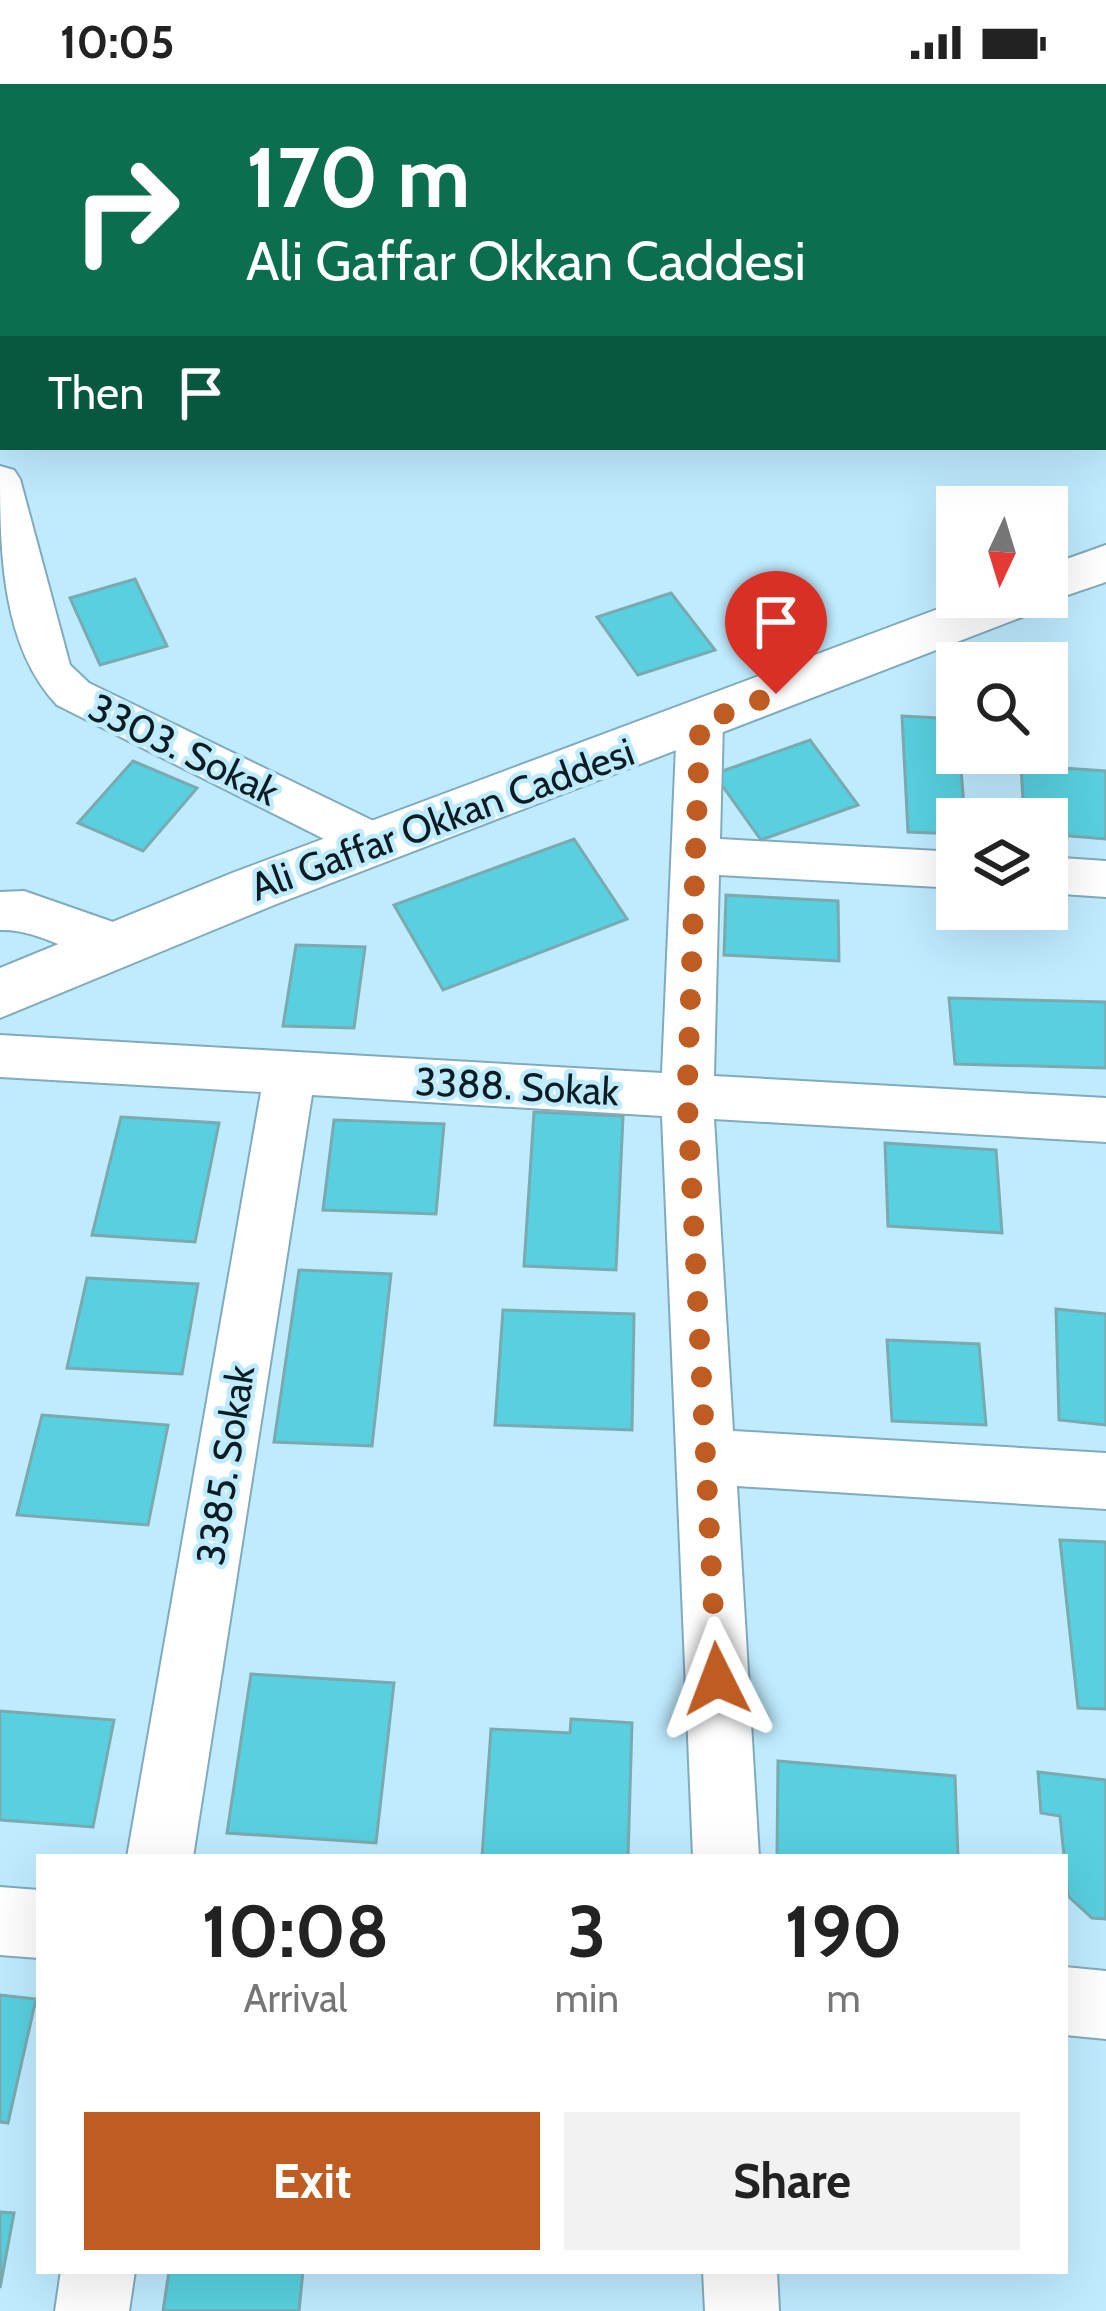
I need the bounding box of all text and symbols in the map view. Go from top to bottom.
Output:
text: 10:05 [60,15,174,69]
text: 170 m [246,126,470,228]
icon: right [48,132,204,288]
text: Ali Gaffar Okkan Caddesi [246,228,806,294]
icon: arrive [168,360,234,426]
text: Then [48,366,144,420]
north arrow [936,486,1068,618]
map controls [936,486,1068,930]
pin [725,571,827,694]
icon: arrive [743,589,809,655]
button: search [936,642,1068,774]
street label: 3303. Sokak [81,682,287,816]
street label: Ali Gaffar Okkan Caddesi [244,727,640,911]
button: layers [936,798,1068,930]
street label: 3388. Sokak [414,1057,621,1115]
street label: 3385. Sokak [186,1361,265,1568]
position arrow [654,1616,780,1742]
text: 10:08 [202,1888,389,1975]
text: 3 [568,1888,606,1975]
text: 190 [785,1888,902,1975]
text: Arrival [243,1974,347,2022]
text: min [555,1974,619,2022]
text: m [826,1974,861,2022]
button: Exit [84,2112,540,2250]
button: Share [564,2112,1020,2250]

